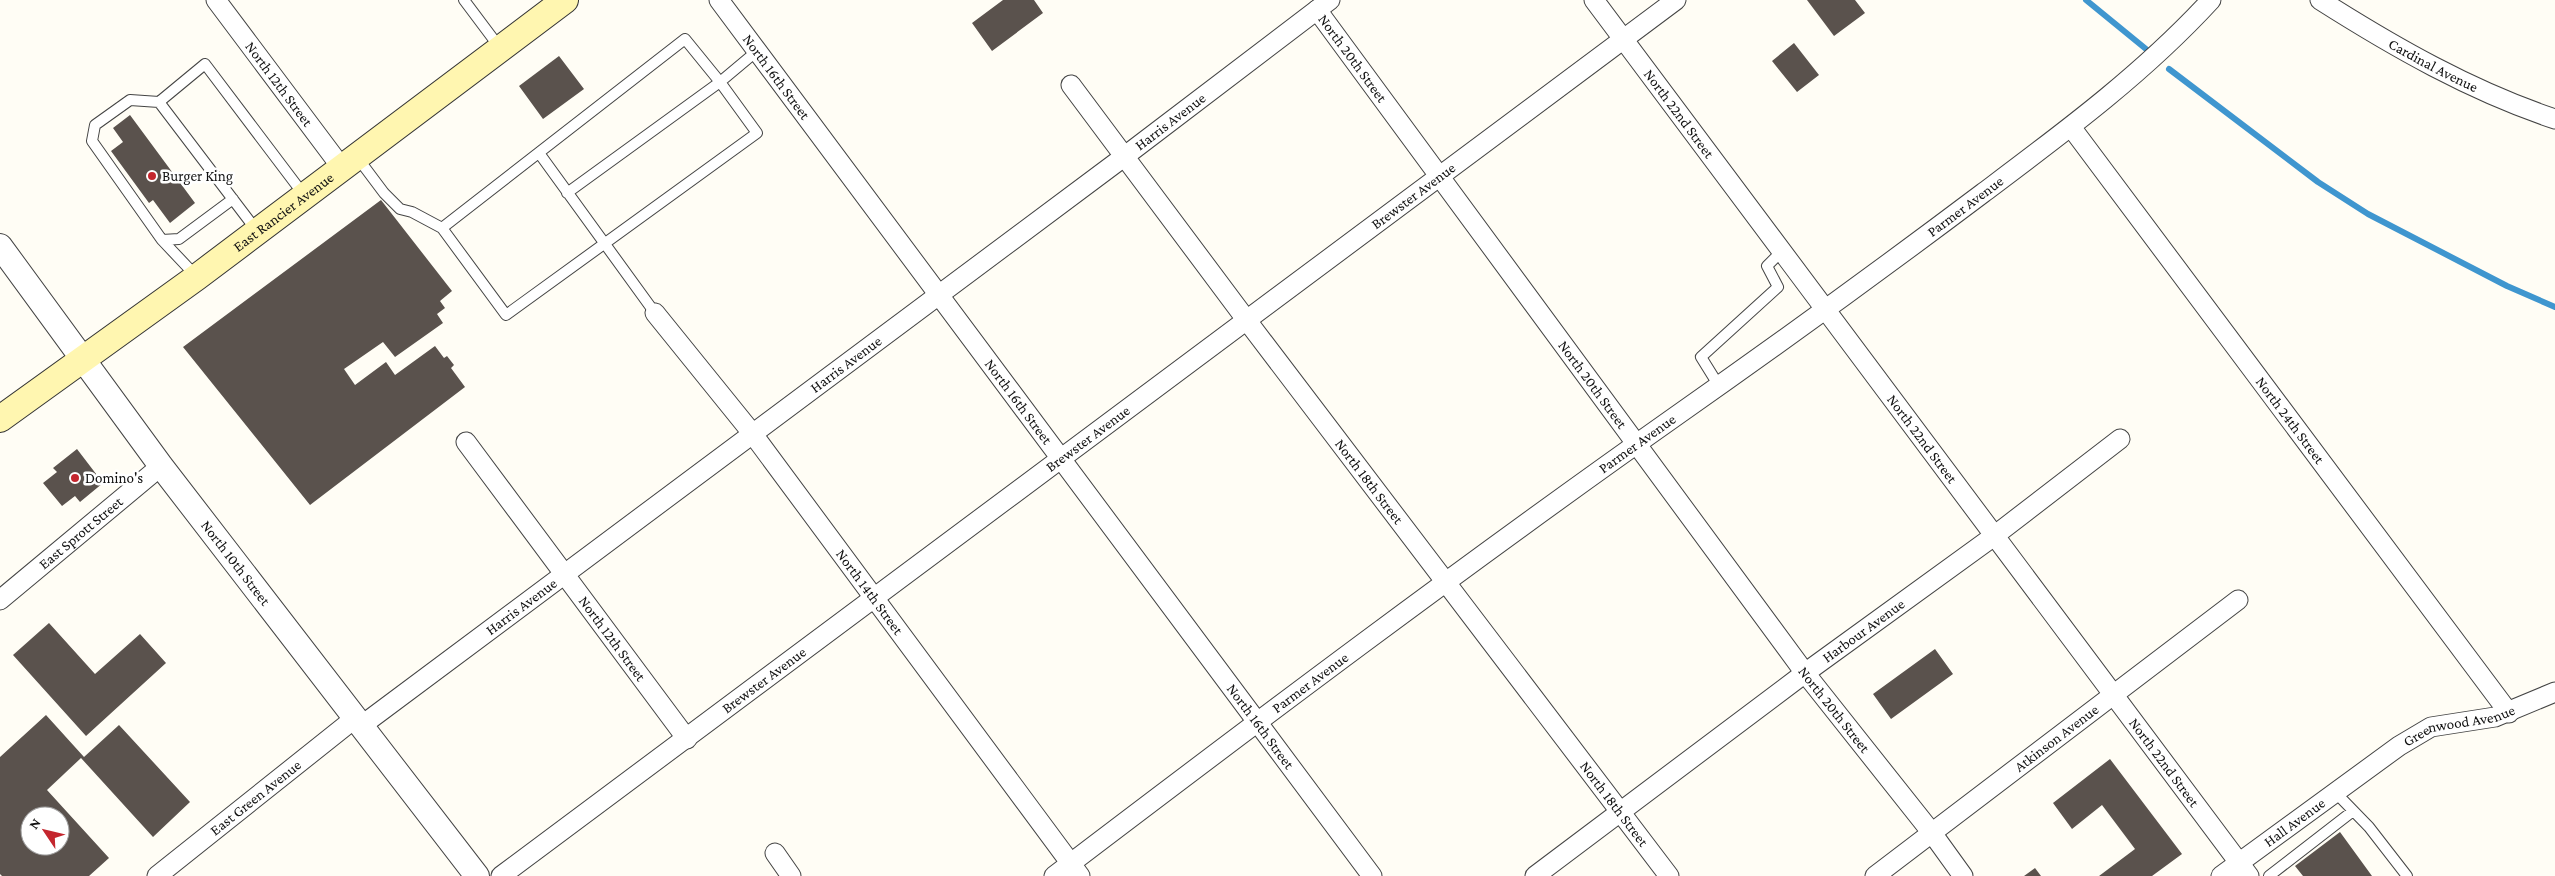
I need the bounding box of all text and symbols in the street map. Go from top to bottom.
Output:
street label: North 20th Street [1315,11,1391,106]
street label: North 16th Street [739,31,814,123]
street label: Cardinal Avenue [2386,36,2481,95]
street label: North 12th Street [242,39,316,130]
street label: North 22nd Street [1641,66,1718,162]
street label: Harris Avenue [1132,89,1209,154]
street label: Brewster Avenue [1368,159,1459,232]
place label: Burger King [162,168,233,185]
street label: East Rancier Avenue [230,169,337,255]
marker: Burger King [146,170,158,182]
street label: Parmer Avenue [1924,172,2007,240]
street label: Harris Avenue [807,332,885,396]
street label: North 20th Street [1555,337,1631,432]
street label: North 16th Street [982,356,1056,448]
street label: North 24th Street [2253,374,2328,468]
street label: North 22nd Street [1884,391,1961,487]
street label: Brewster Avenue [1043,402,1133,475]
street label: Parmer Avenue [1596,411,1679,476]
street label: North 18th Street [1332,436,1407,528]
place label: Domino's [85,470,143,486]
marker: Domino's [69,472,81,484]
street label: East Sprott Street [36,493,127,572]
street label: North 10th Street [198,517,274,609]
street label: North 14th Street [833,546,907,639]
street label: Harris Avenue [483,575,560,638]
street label: North 12th Street [576,593,650,685]
street label: Harbour Avenue [1819,595,1908,666]
street label: Brewster Avenue [719,643,809,716]
street label: Parmer Avenue [1269,649,1352,716]
street label: North 20th Street [1795,664,1874,757]
street label: North 16th Street [1224,681,1298,773]
street label: Atkinson Avenue [2011,701,2102,775]
street label: Greenwood Avenue [2400,701,2518,750]
street label: North 22nd Street [2126,715,2203,811]
street label: East Green Avenue [207,756,304,838]
street label: North 18th Street [1577,758,1652,850]
street label: Hall Avenue [2261,794,2328,850]
north arrow [20,806,70,856]
text: N [25,815,44,832]

